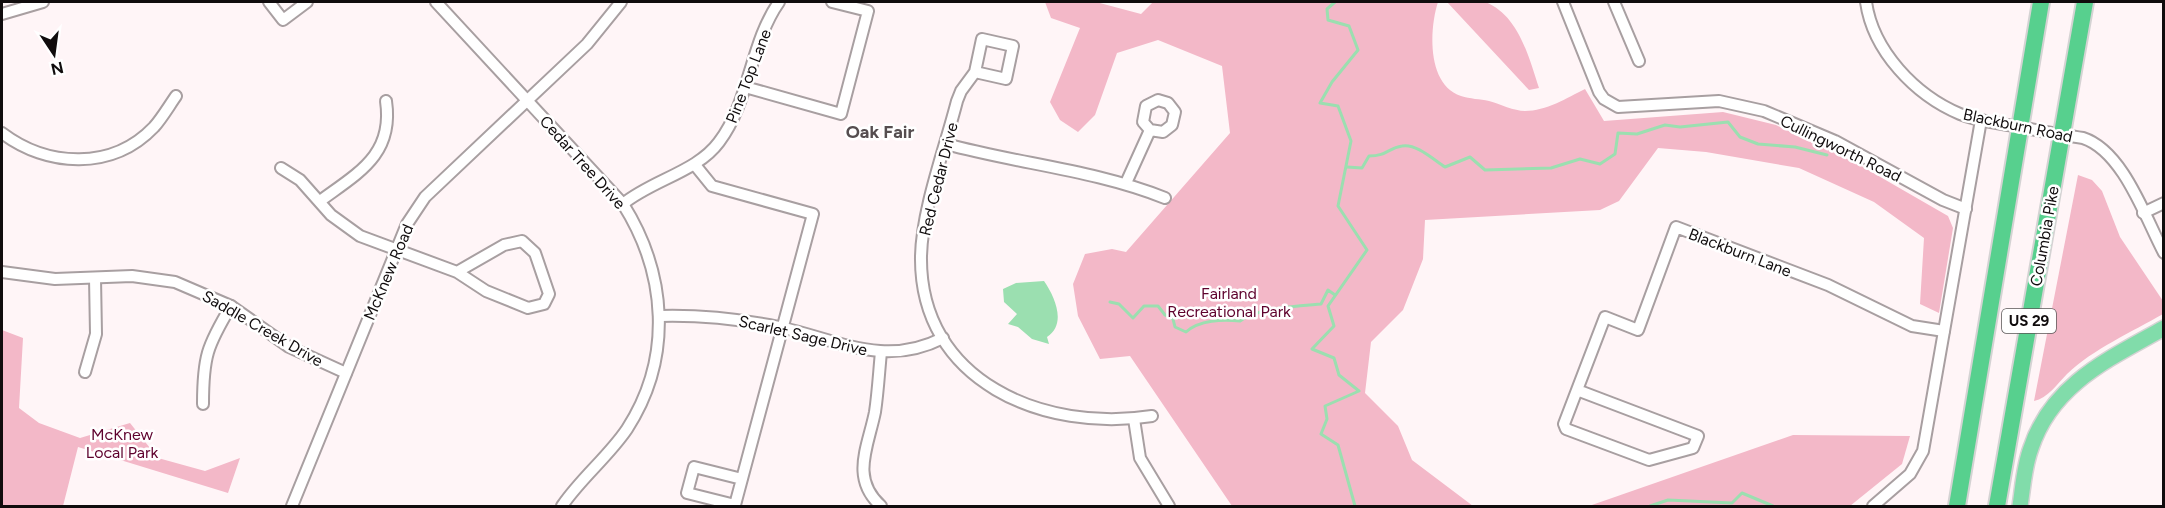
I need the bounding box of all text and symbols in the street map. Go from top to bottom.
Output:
north arrow [24,24,84,84]
street label: Pine Top Lane [722,26,775,126]
text: N [49,57,65,79]
street label: Blackburn Road [1961,105,2074,146]
street label: Cullingworth Road [1777,111,1904,186]
street label: Cedar Tree Drive [536,112,630,213]
street label: Red Cedar Drive [915,120,962,238]
district label: Oak Fair [846,121,915,143]
street label: Columbia Pike [2026,184,2063,288]
street label: McKnew Road [360,221,417,323]
street label: Blackburn Lane [1686,224,1794,281]
park label: Fairland Recreational Park [1167,284,1291,321]
street label: Saddle Creek Drive [199,286,327,371]
road number: US 29 [2002,309,2056,333]
street label: Scarlet Sage Drive [737,311,869,360]
park label: McKnew Local Park [86,425,158,462]

